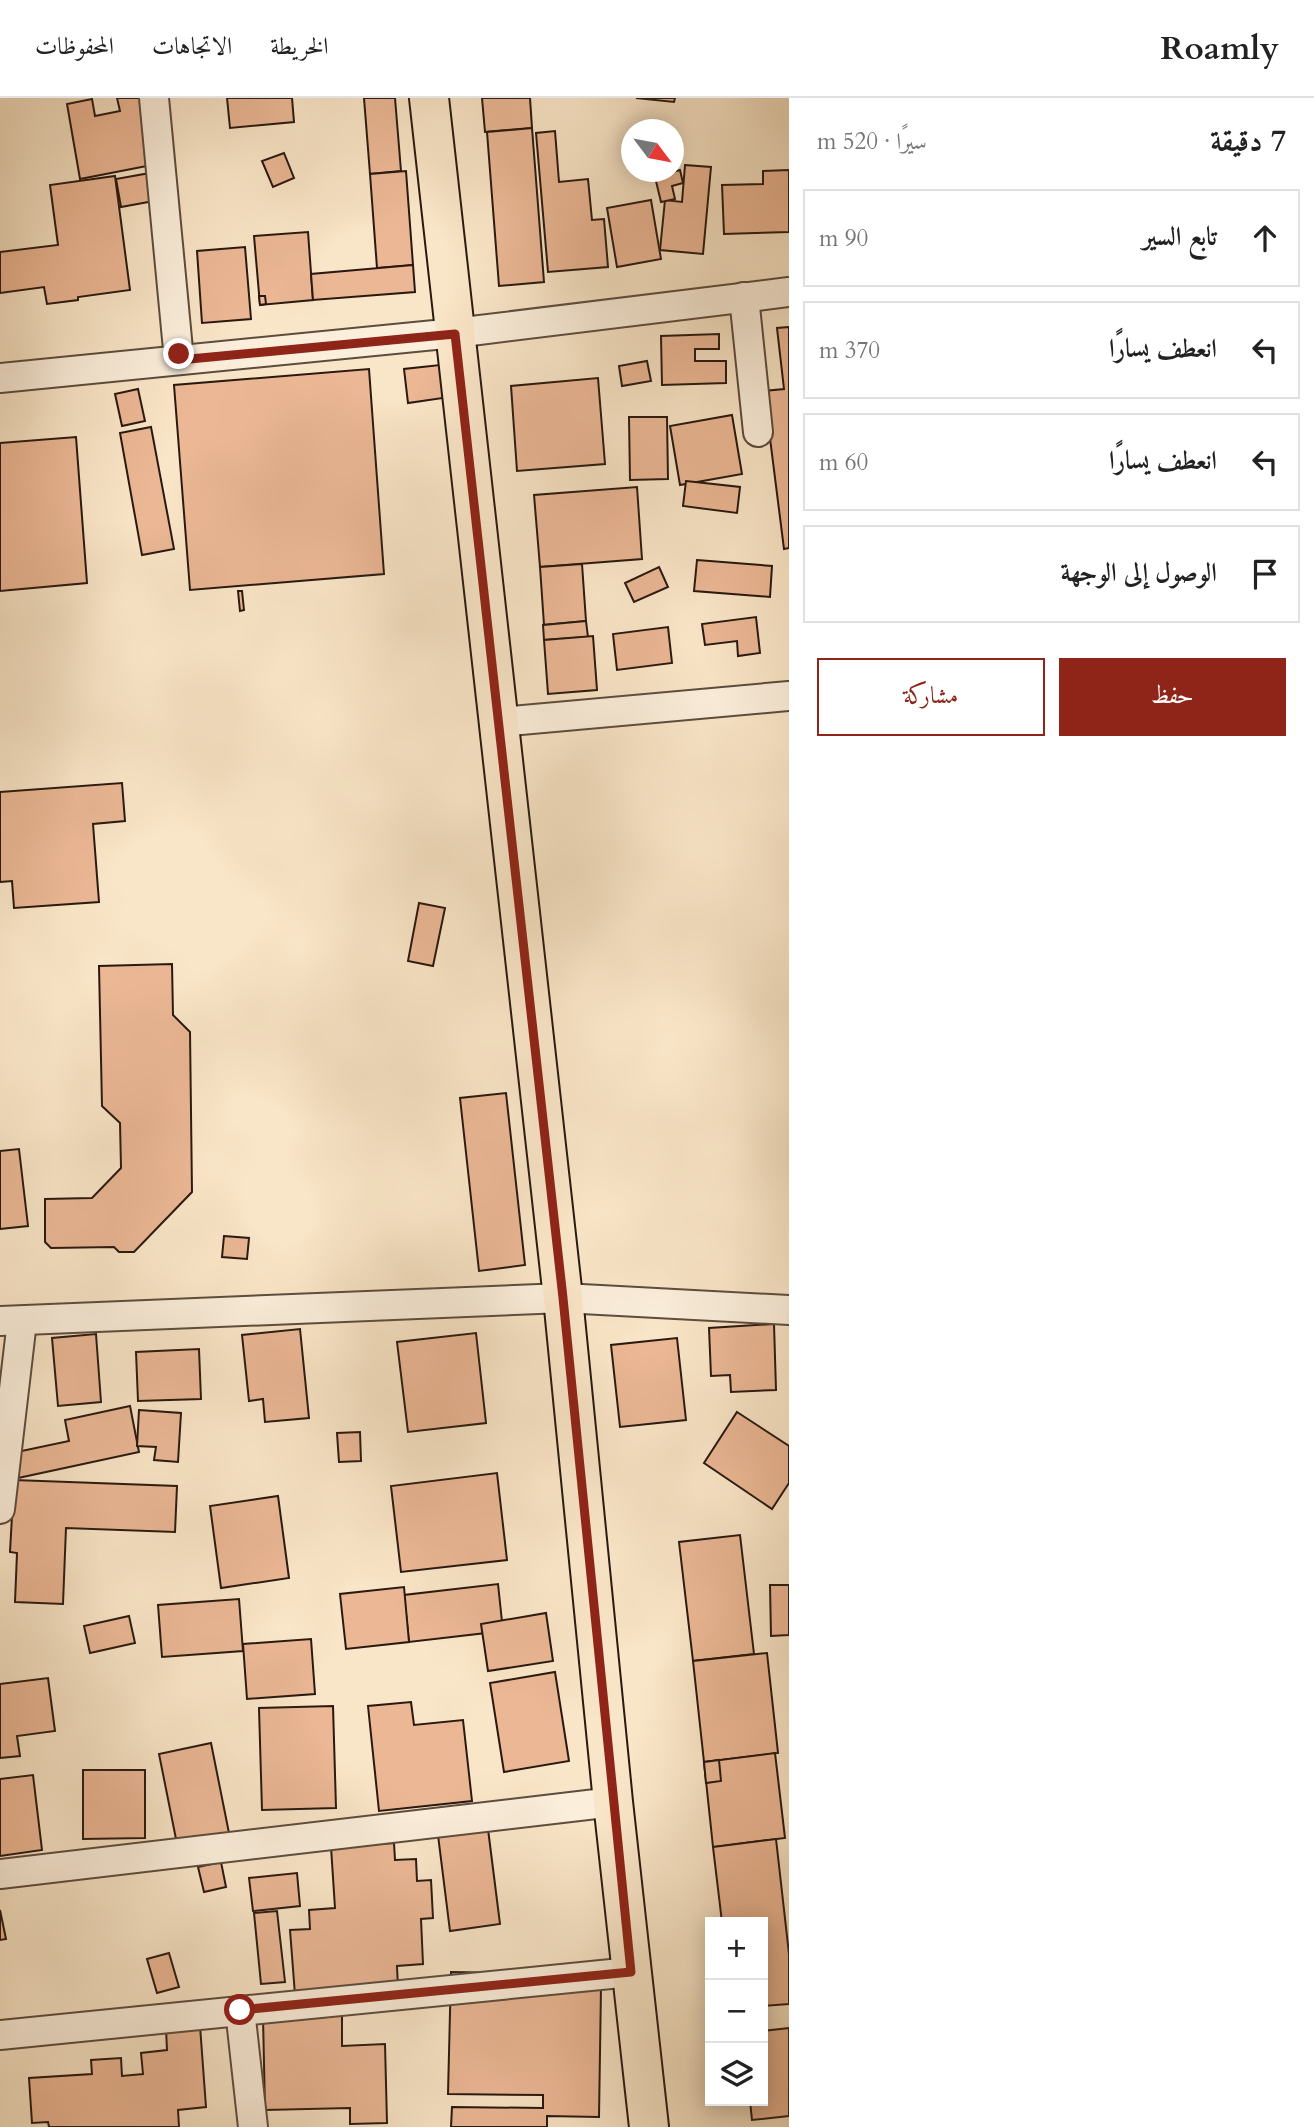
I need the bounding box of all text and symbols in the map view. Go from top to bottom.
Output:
text: Roamly [1160,26,1279,71]
text: المحفوظات [35,30,114,63]
text: الاتجاهات [152,30,232,63]
text: الخريطة [270,30,329,63]
north arrow [621,119,684,182]
text: 7 دقيقة [1210,121,1286,162]
text: سيرًا · 520 m [817,126,927,157]
text: تابع السير [1142,219,1217,254]
icon: ahead [1246,219,1284,257]
text: 90 m [819,223,868,254]
text: انعطف يسارًا [1109,331,1217,366]
icon: left [1246,331,1284,369]
text: 370 m [819,335,880,366]
route end [163,338,194,369]
text: انعطف يسارًا [1109,443,1217,478]
icon: left [1246,443,1284,481]
text: 60 m [819,447,868,478]
text: الوصول إلى الوجهة [1061,555,1217,590]
icon: arrive [1246,555,1284,593]
button: مشاركة [817,658,1045,736]
button: حفظ [1059,658,1286,736]
map controls [705,1917,768,2106]
button: + [705,1917,768,1980]
button: − [705,1980,768,2043]
route start [224,1994,255,2025]
button: layers [705,2043,768,2106]

